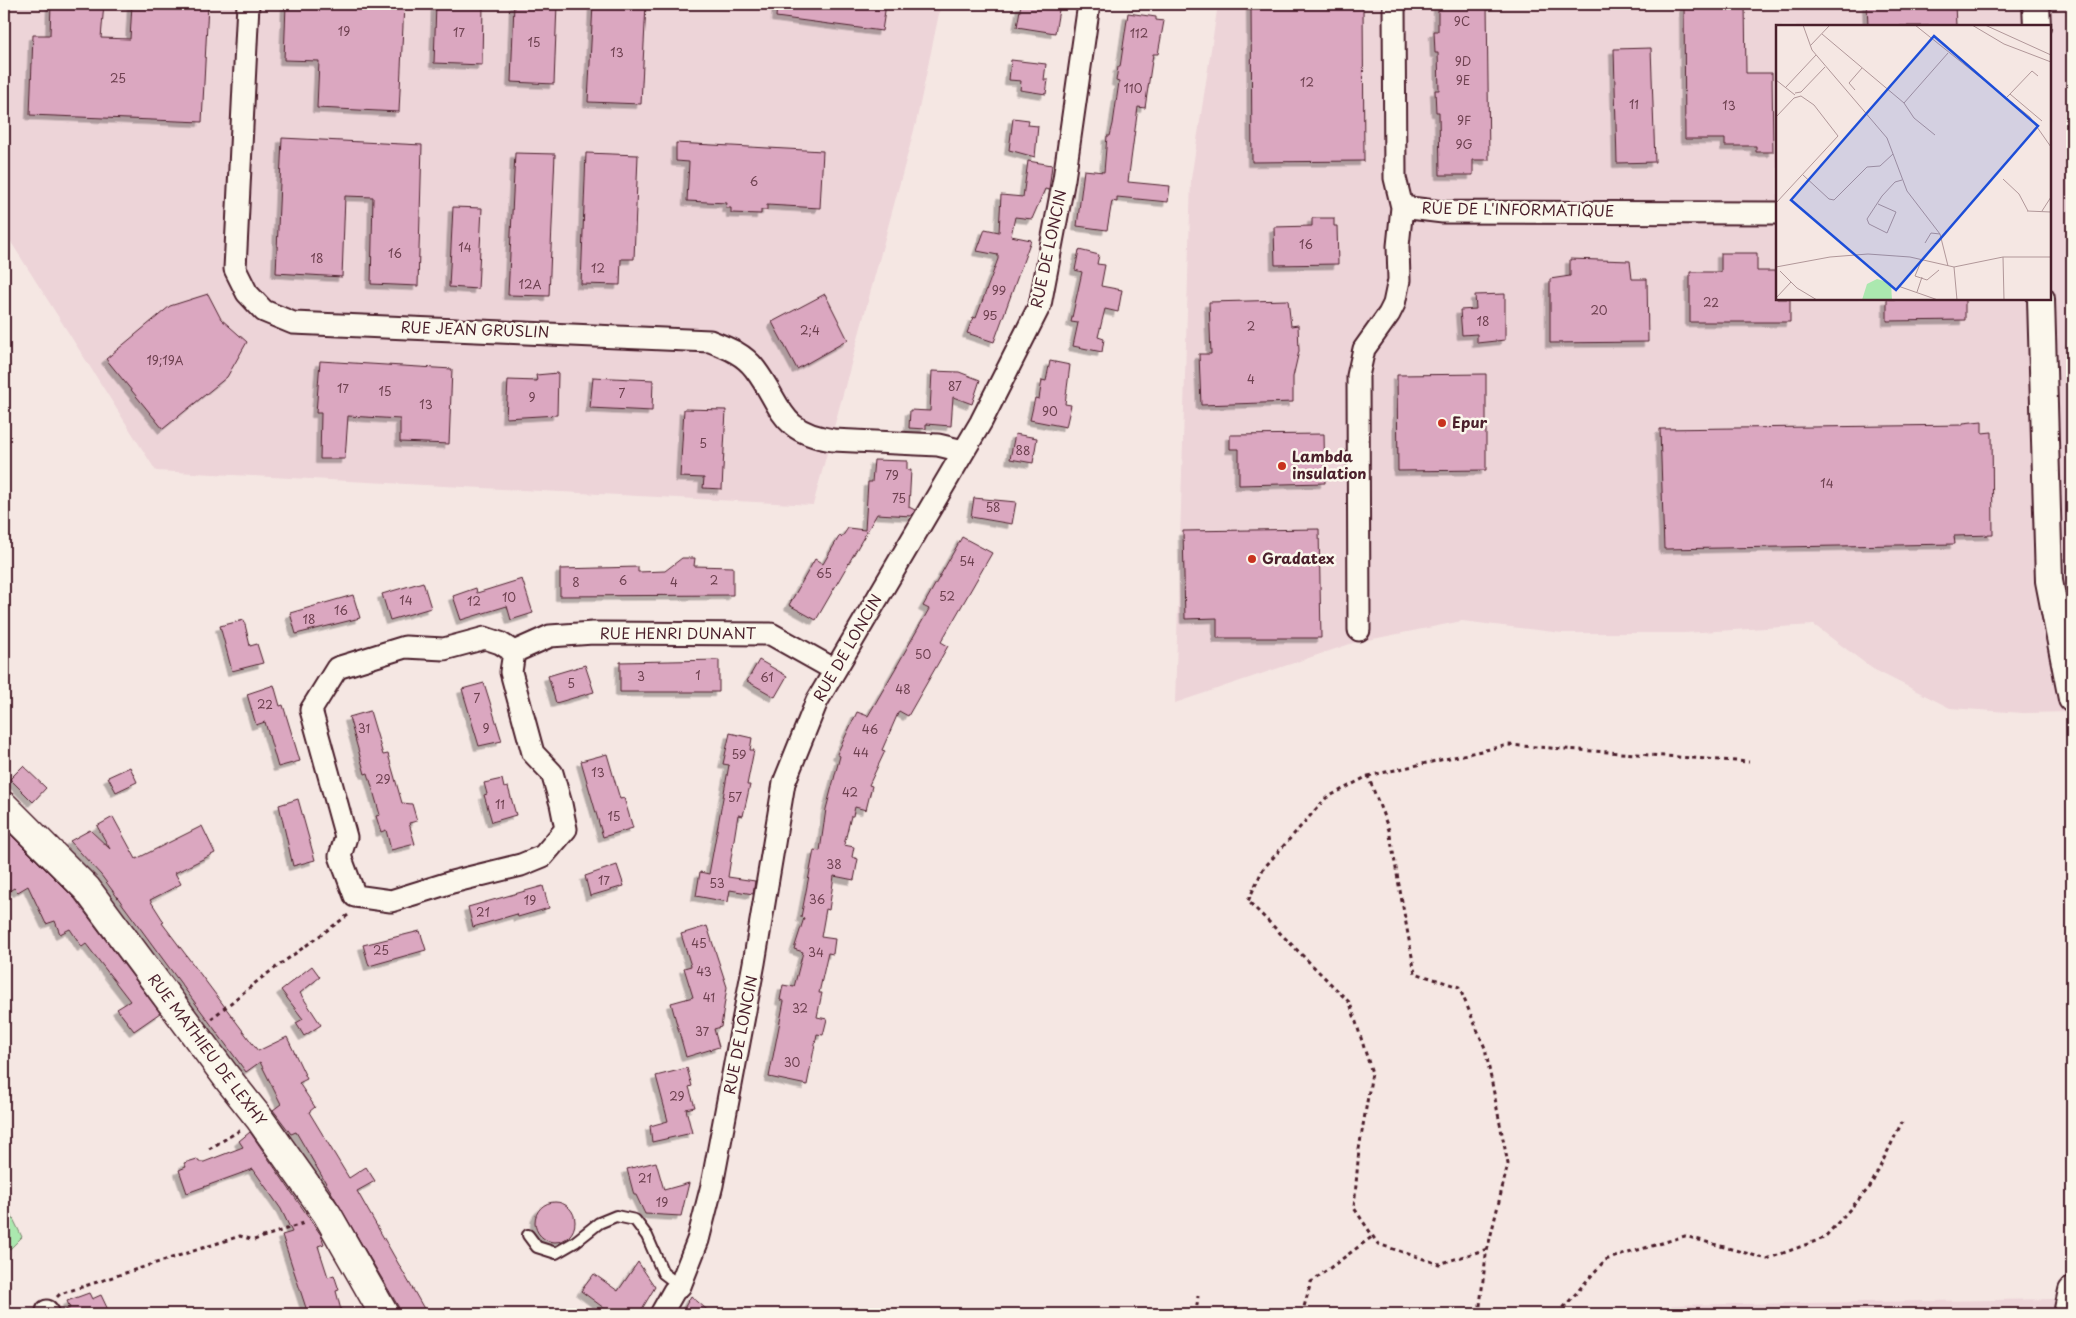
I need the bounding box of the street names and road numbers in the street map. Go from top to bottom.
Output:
street label: RUE DE LONCIN [1024,187,1071,310]
street label: RUE DE L'INFORMATIQUE [1422,195,1615,222]
street label: RUE JEAN GRUSLIN [400,314,550,343]
street label: RUE DE LONCIN [807,589,887,705]
street label: RUE HENRI DUNANT [600,621,757,644]
street label: RUE MATHIEU DE LEXHY [143,968,273,1130]
street label: RUE DE LONCIN [717,973,762,1096]

